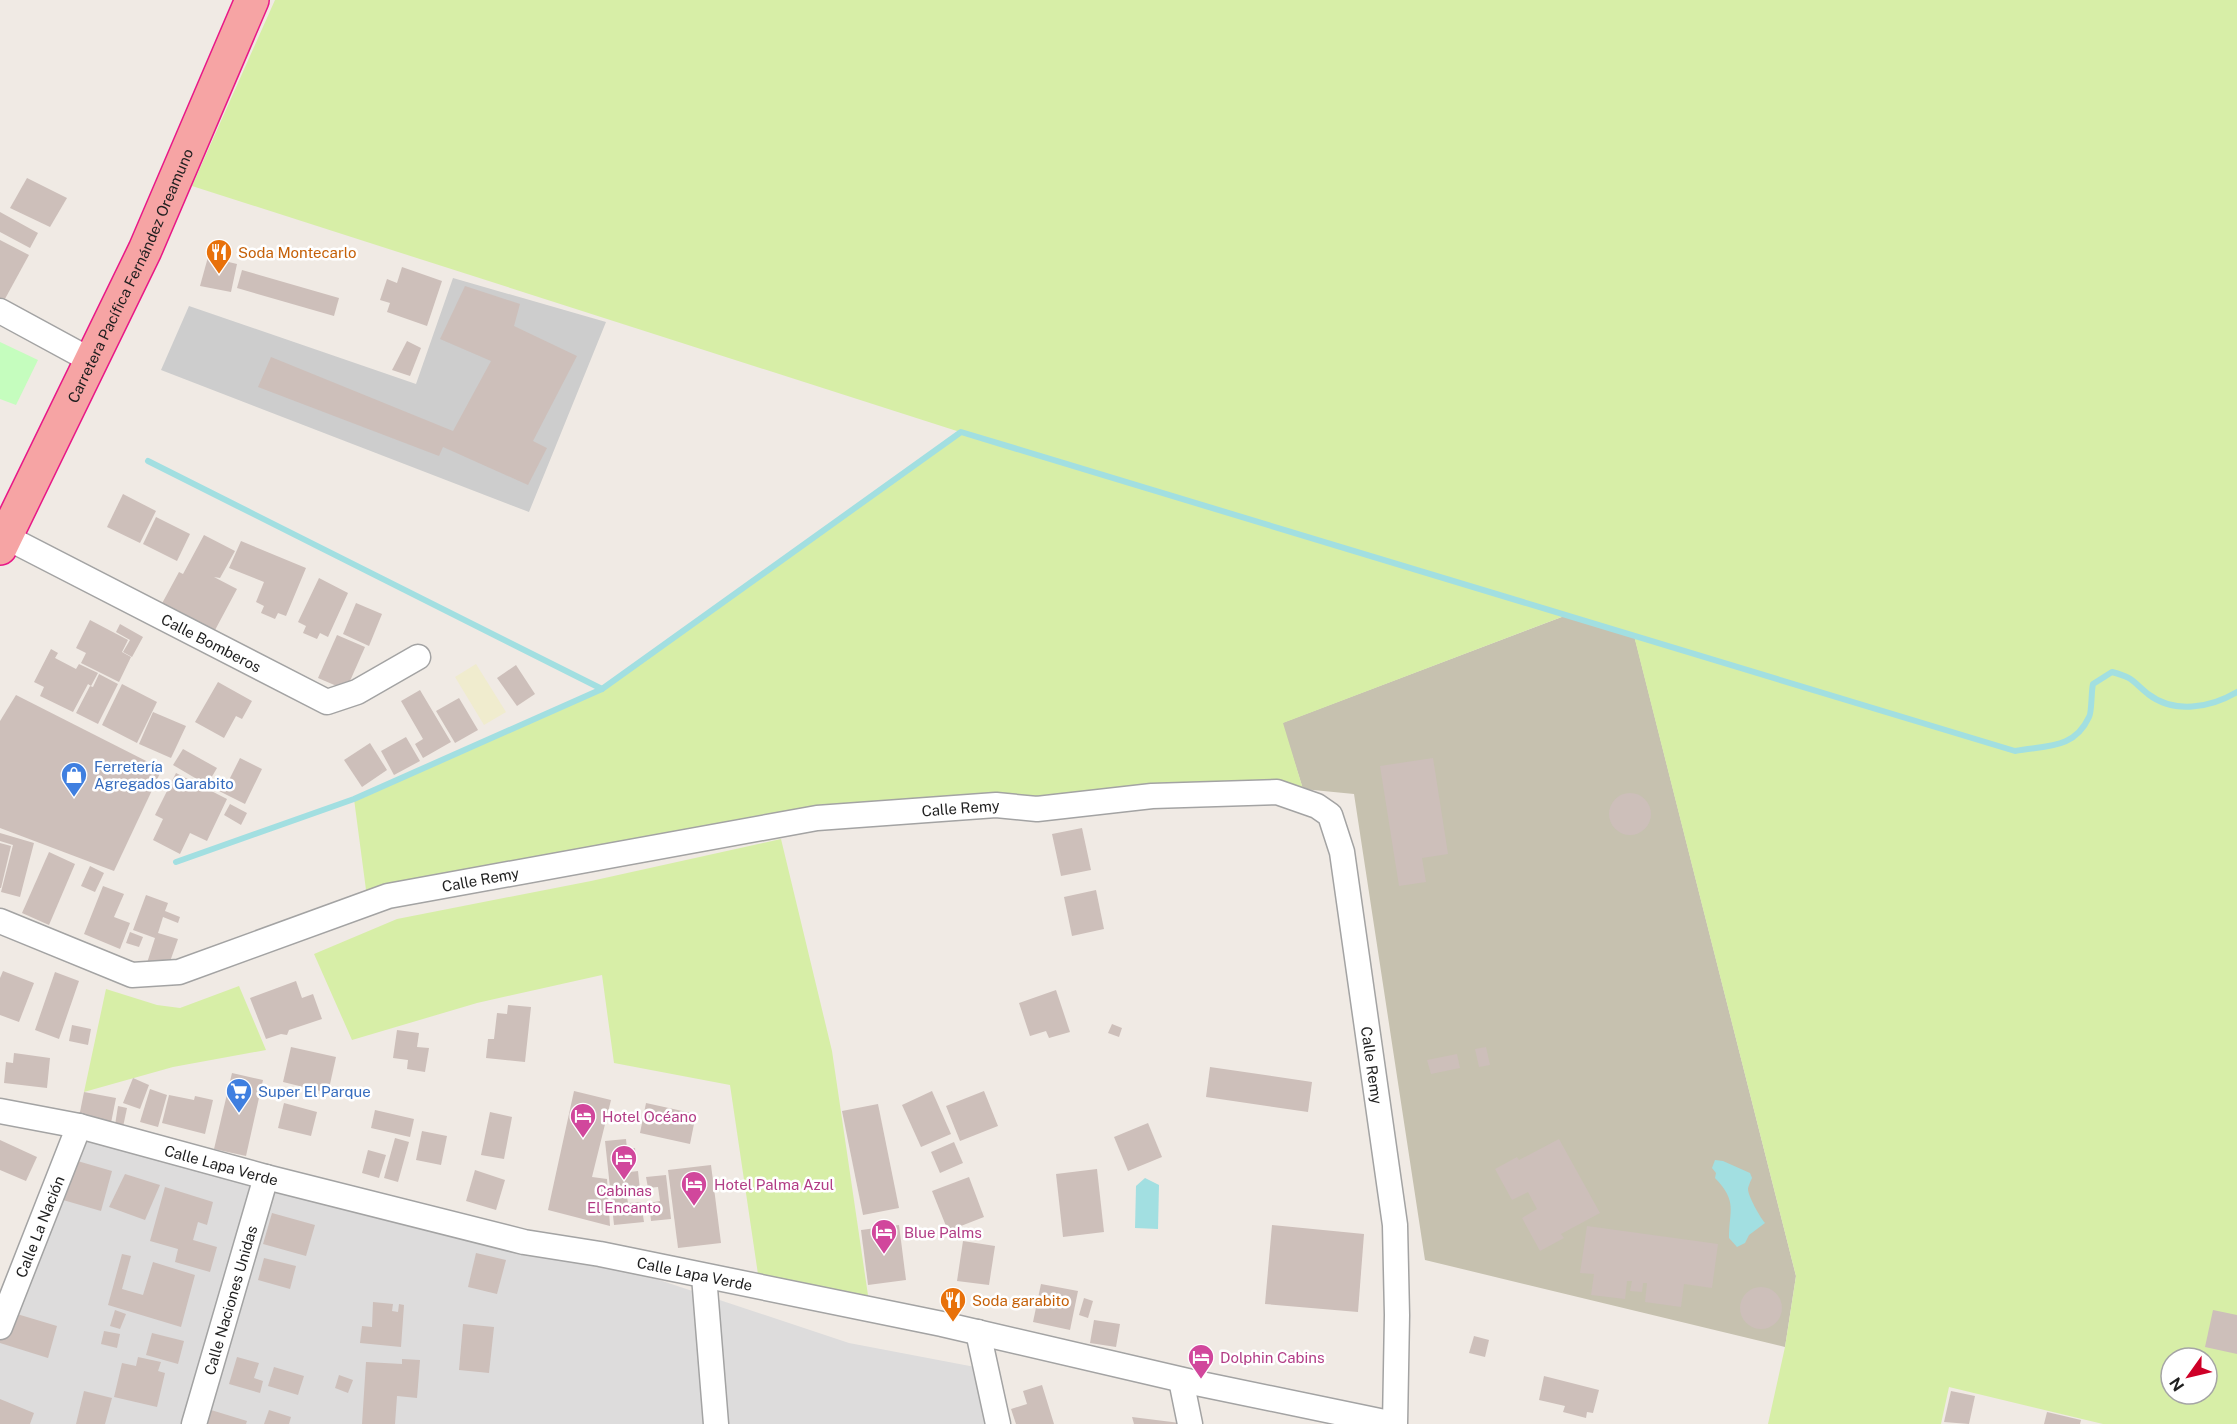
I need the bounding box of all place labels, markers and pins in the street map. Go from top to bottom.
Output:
restaurant icon: Soda Montecarlo [204,237,234,275]
place label: Soda Montecarlo [238,244,356,261]
place label: Ferretería Agregados Garabito [94,758,234,792]
shop icon: Ferretería Agregados Garabito [59,760,89,798]
supermarket icon: Super El Parque [224,1076,254,1114]
place label: Super El Parque [258,1083,371,1100]
hotel icon: Hotel Océano [568,1101,598,1139]
place label: Hotel Océano [602,1108,697,1125]
hotel icon: Cabinas El Encanto [609,1143,639,1181]
hotel icon: Hotel Palma Azul [679,1169,709,1207]
place label: Hotel Palma Azul [714,1176,834,1193]
place label: Cabinas El Encanto [587,1182,661,1216]
hotel icon: Blue Palms [869,1217,899,1255]
place label: Blue Palms [904,1224,982,1241]
restaurant icon: Soda garabito [938,1285,968,1323]
place label: Soda garabito [972,1292,1070,1309]
hotel icon: Dolphin Cabins [1186,1342,1216,1380]
place label: Dolphin Cabins [1220,1349,1325,1366]

